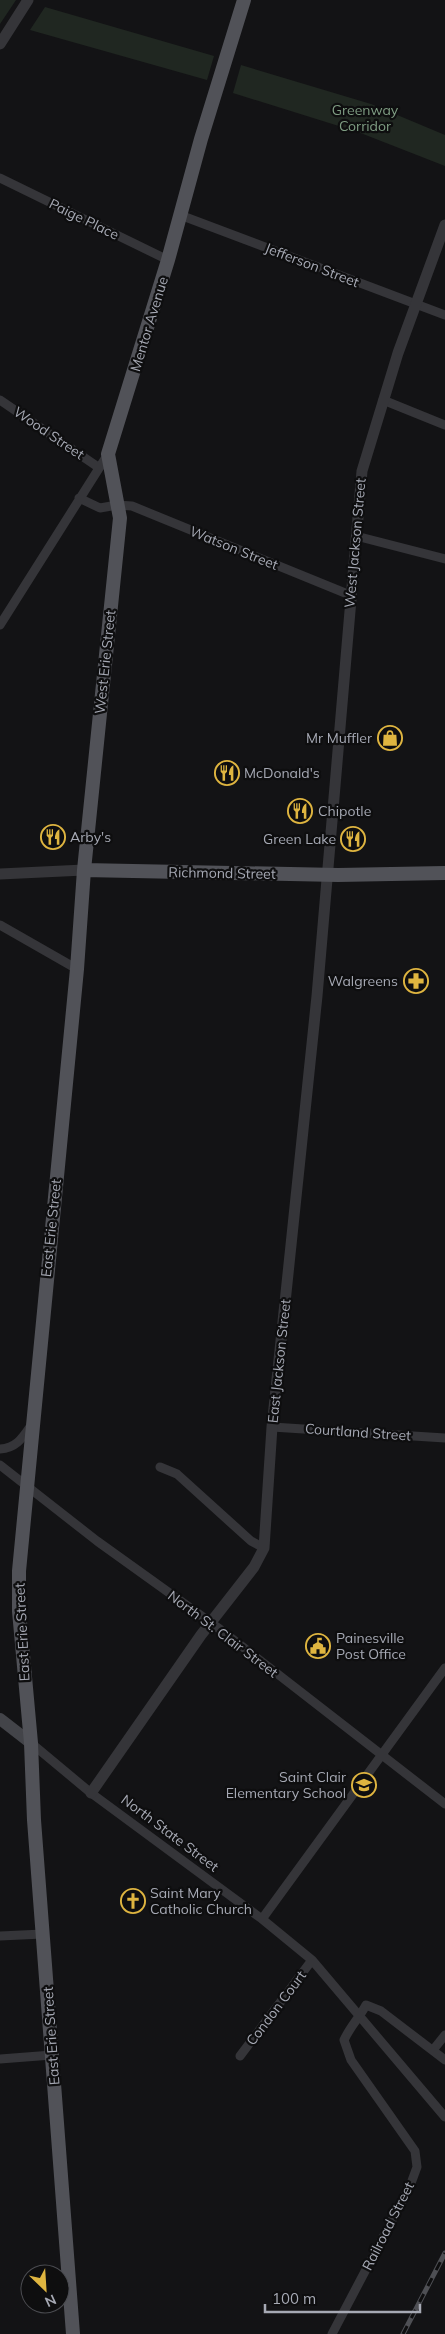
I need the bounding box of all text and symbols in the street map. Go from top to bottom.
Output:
park label: Greenway Corridor [332,101,399,135]
street label: Paige Place [46,194,122,244]
street label: Jefferson Street [262,239,362,291]
street label: Mentor Avenue [126,274,172,374]
street label: Wood Street [10,403,88,463]
street label: West Jackson Street [340,477,370,609]
street label: Watson Street [187,522,281,574]
street label: West Erie Street [91,609,119,715]
shop icon: Mr Muffler [377,725,403,751]
place label: Mr Muffler [306,729,373,747]
restaurant icon: McDonald's [214,760,240,786]
place label: McDonald's [244,764,320,782]
restaurant icon: Chipotle [287,798,313,824]
place label: Chipotle [318,802,371,820]
restaurant icon: Arby's [40,824,66,850]
restaurant icon: Green Lake [340,826,366,852]
place label: Arby's [70,828,111,846]
place label: Green Lake [263,830,336,848]
street label: Richmond Street [168,863,276,883]
pharmacy icon: Walgreens [403,968,429,994]
place label: Walgreens [328,972,398,990]
street label: East Erie Street [37,1178,65,1278]
street label: East Jackson Street [264,1298,294,1424]
street label: Courtland Street [304,1419,412,1445]
street label: East Erie Street [10,1582,34,1682]
street label: North St. Clair Street [164,1587,282,1681]
place label: Painesville Post Office [336,1629,406,1663]
public building icon: Painesville Post Office [305,1633,331,1659]
place label: Saint Clair Elementary School [226,1768,347,1802]
school or university icon: Saint Clair Elementary School [351,1772,377,1798]
street label: North State Street [118,1790,222,1876]
place label: Saint Mary Catholic Church [150,1884,252,1918]
church icon: Saint Mary Catholic Church [120,1888,146,1914]
street label: Condon Court [242,1967,310,2049]
street label: East Erie Street [39,1986,63,2086]
street label: Railroad Street [358,2179,418,2273]
north arrow [20,2264,70,2314]
scale bar [265,2282,420,2314]
text: 100 m [272,2289,316,2308]
text: N [42,2290,59,2311]

